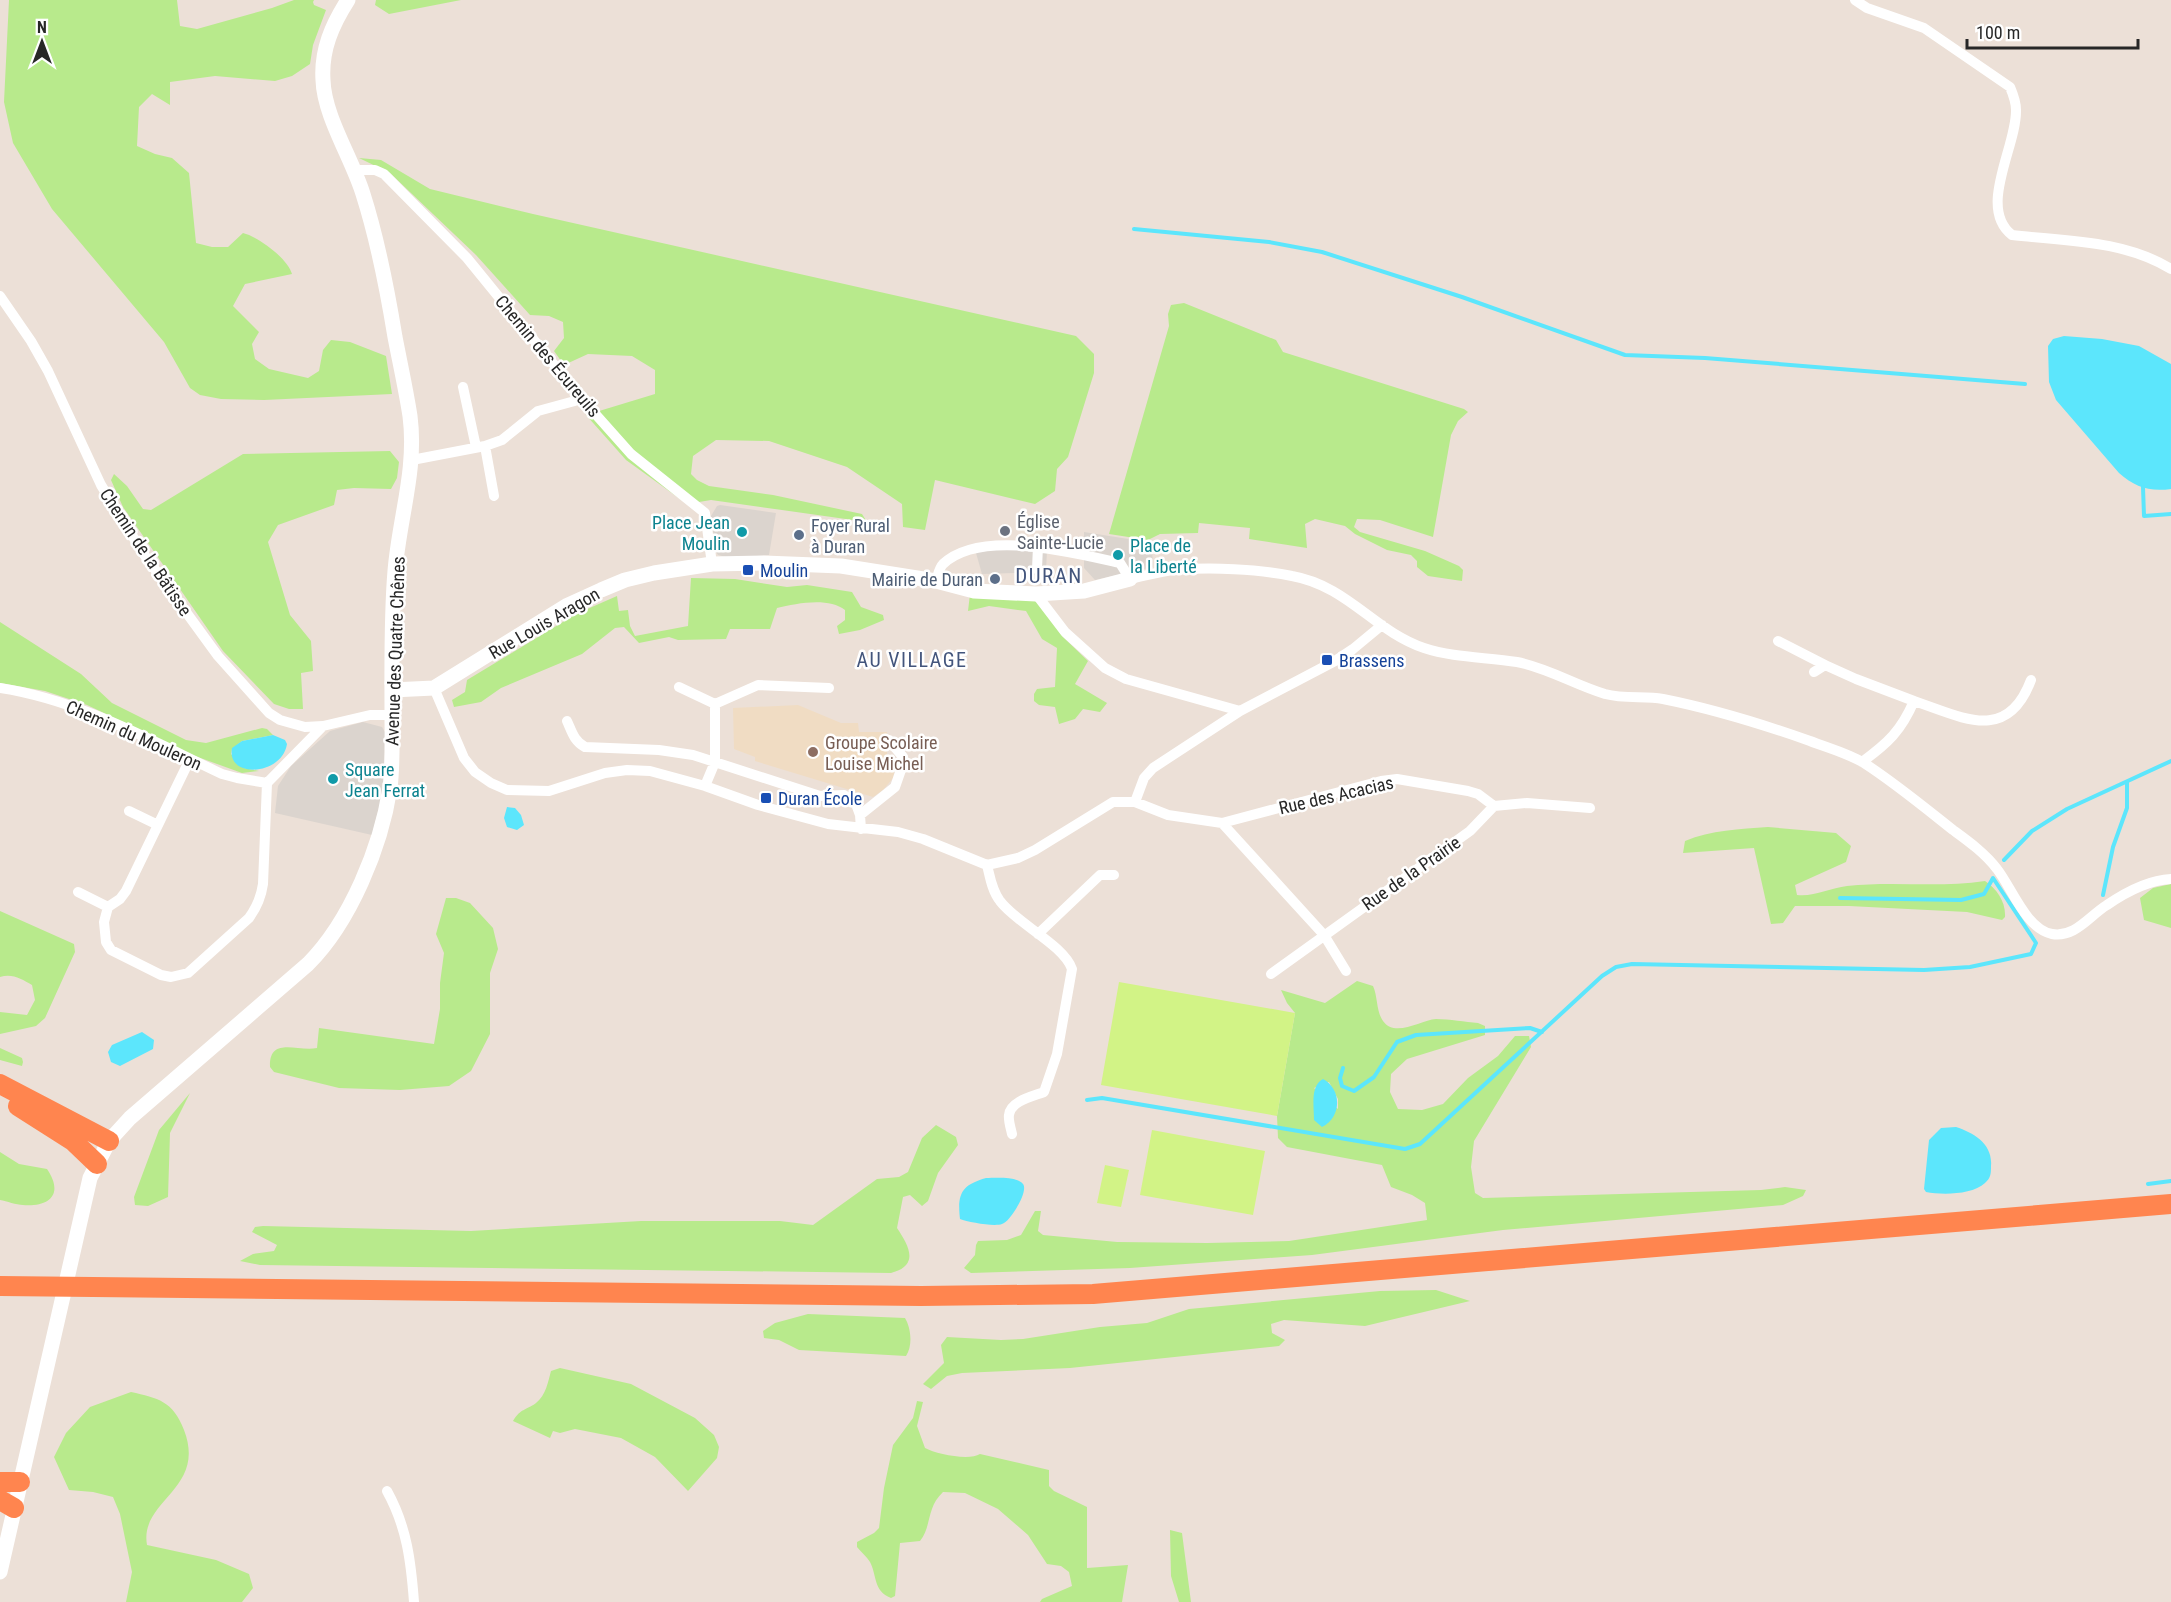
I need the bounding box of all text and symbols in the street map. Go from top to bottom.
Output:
north arrow [12,12,72,72]
scale bar [1967,12,2138,50]
text: N [37,18,47,37]
text: 100 m [1976,22,2020,43]
street label: Chemin des Écureuils [491,291,605,421]
street label: Chemin de la Bâtisse [96,484,196,620]
place label: Église Sainte-Lucie [1017,511,1104,553]
place label: Place Jean Moulin [652,512,730,554]
place label: Foyer Rural à Duran [811,515,890,557]
marker: Église Sainte-Lucie [998,524,1012,538]
marker: Place Jean Moulin [735,525,749,539]
marker: Foyer Rural à Duran [792,528,806,542]
place label: Place de la Liberté [1130,535,1197,577]
marker: Place de la Liberté [1111,548,1125,562]
street label: Avenue des Quatre Chênes [381,556,409,746]
place label: Moulin [760,560,808,581]
marker: Moulin [741,563,755,577]
district label: DURAN [1015,564,1083,588]
place label: Mairie de Duran [872,569,983,590]
marker: Mairie de Duran [988,572,1002,586]
street label: Rue Louis Aragon [485,583,603,663]
district label: AU VILLAGE [857,648,967,672]
place label: Brassens [1339,650,1404,671]
marker: Brassens [1320,653,1334,667]
street label: Chemin du Mouleron [63,696,205,774]
place label: Groupe Scolaire Louise Michel [825,732,937,774]
marker: Groupe Scolaire Louise Michel [806,745,820,759]
place label: Square Jean Ferrat [345,759,425,801]
marker: Square Jean Ferrat [326,772,340,786]
street label: Rue des Acacias [1277,772,1395,818]
place label: Duran École [778,788,862,809]
marker: Duran École [759,791,773,805]
street label: Rue de la Prairie [1358,831,1464,915]

